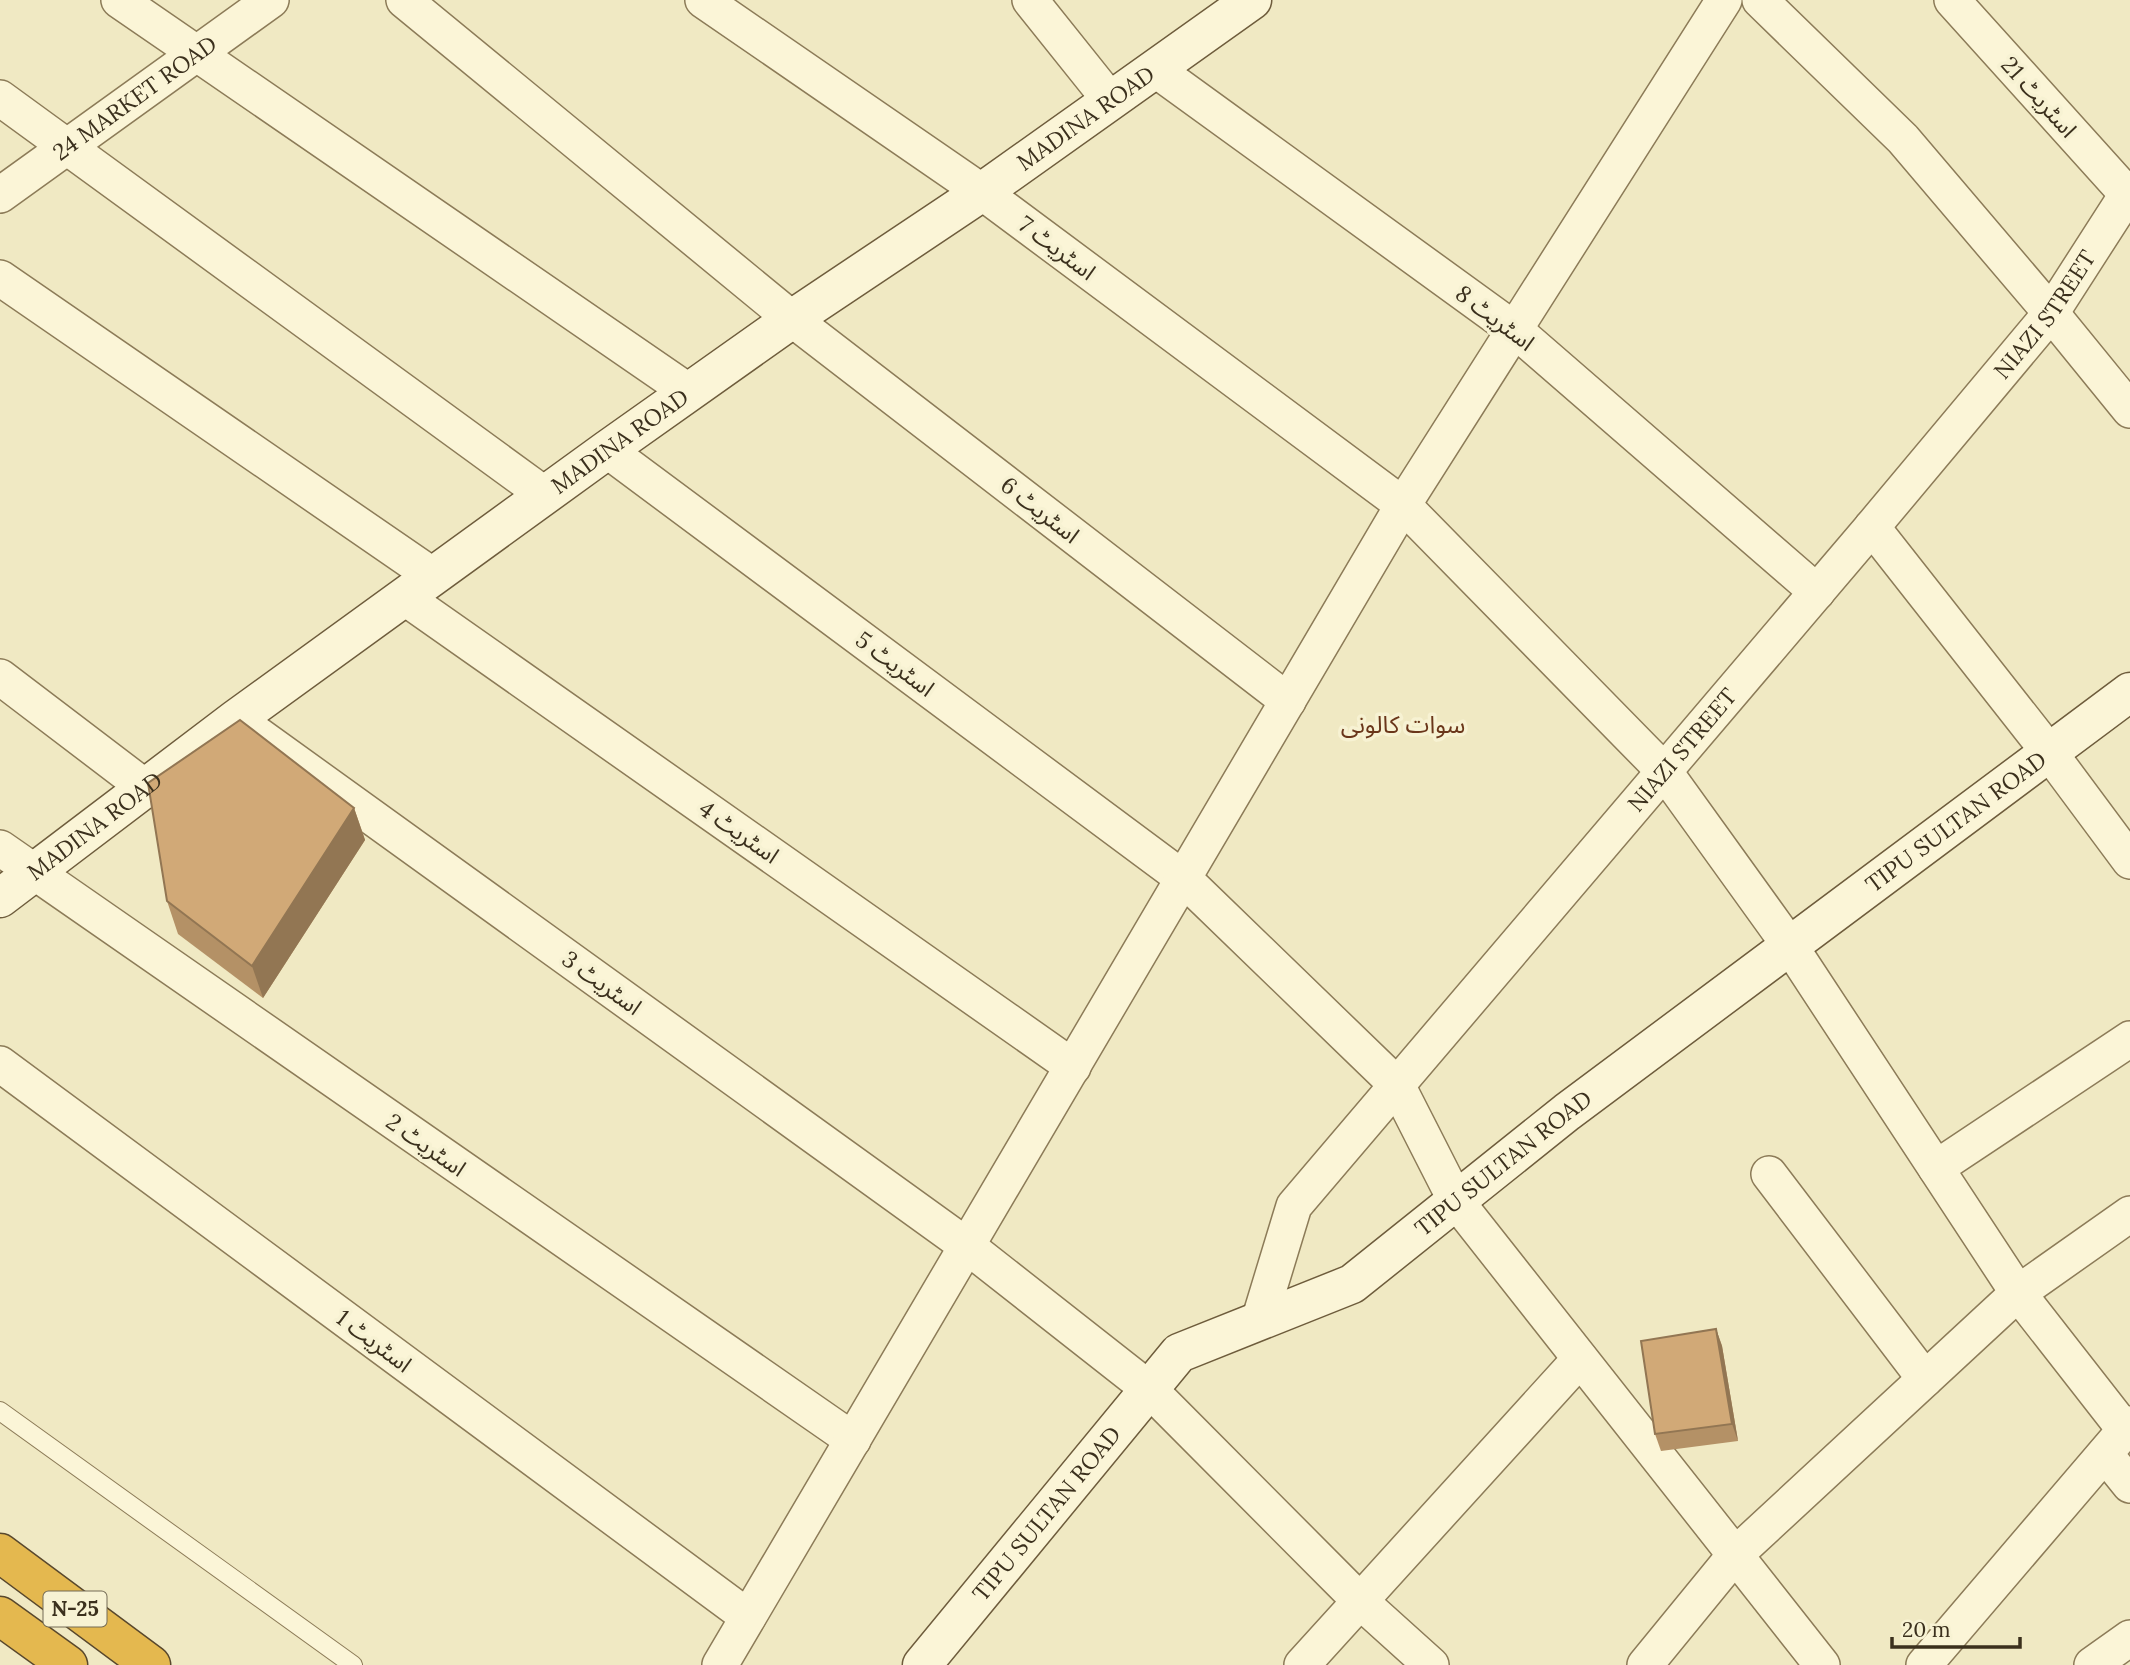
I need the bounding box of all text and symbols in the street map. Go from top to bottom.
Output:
street label: 24 MARKET ROAD [47,29,222,166]
street label: اسٹریٹ 21 [1995,50,2083,143]
street label: MADINA ROAD [1011,59,1160,177]
street label: اسٹریٹ 7 [1013,209,1102,286]
street label: NIAZI STREET [1987,244,2102,385]
street label: اسٹریٹ 8 [1450,278,1541,357]
street label: MADINA ROAD [545,382,694,500]
street label: اسٹریٹ 6 [995,470,1085,549]
street label: اسٹریٹ 5 [850,625,940,703]
street label: NIAZI STREET [1621,682,1743,817]
district label: سوات کالونی [1341,709,1465,740]
street label: TIPU SULTAN ROAD [1859,745,2052,898]
street label: MADINA ROAD [21,765,168,886]
street label: اسٹریٹ 4 [694,794,785,870]
street label: اسٹریٹ 3 [557,944,648,1021]
street label: TIPU SULTAN ROAD [1409,1084,1597,1242]
street label: اسٹریٹ 2 [381,1107,472,1183]
street label: اسٹریٹ 1 [331,1303,418,1378]
street label: TIPU SULTAN ROAD [966,1420,1127,1607]
road number: N-25 [43,1592,106,1626]
scale bar [1892,1606,2020,1650]
text: 20 m [1902,1616,1951,1643]

